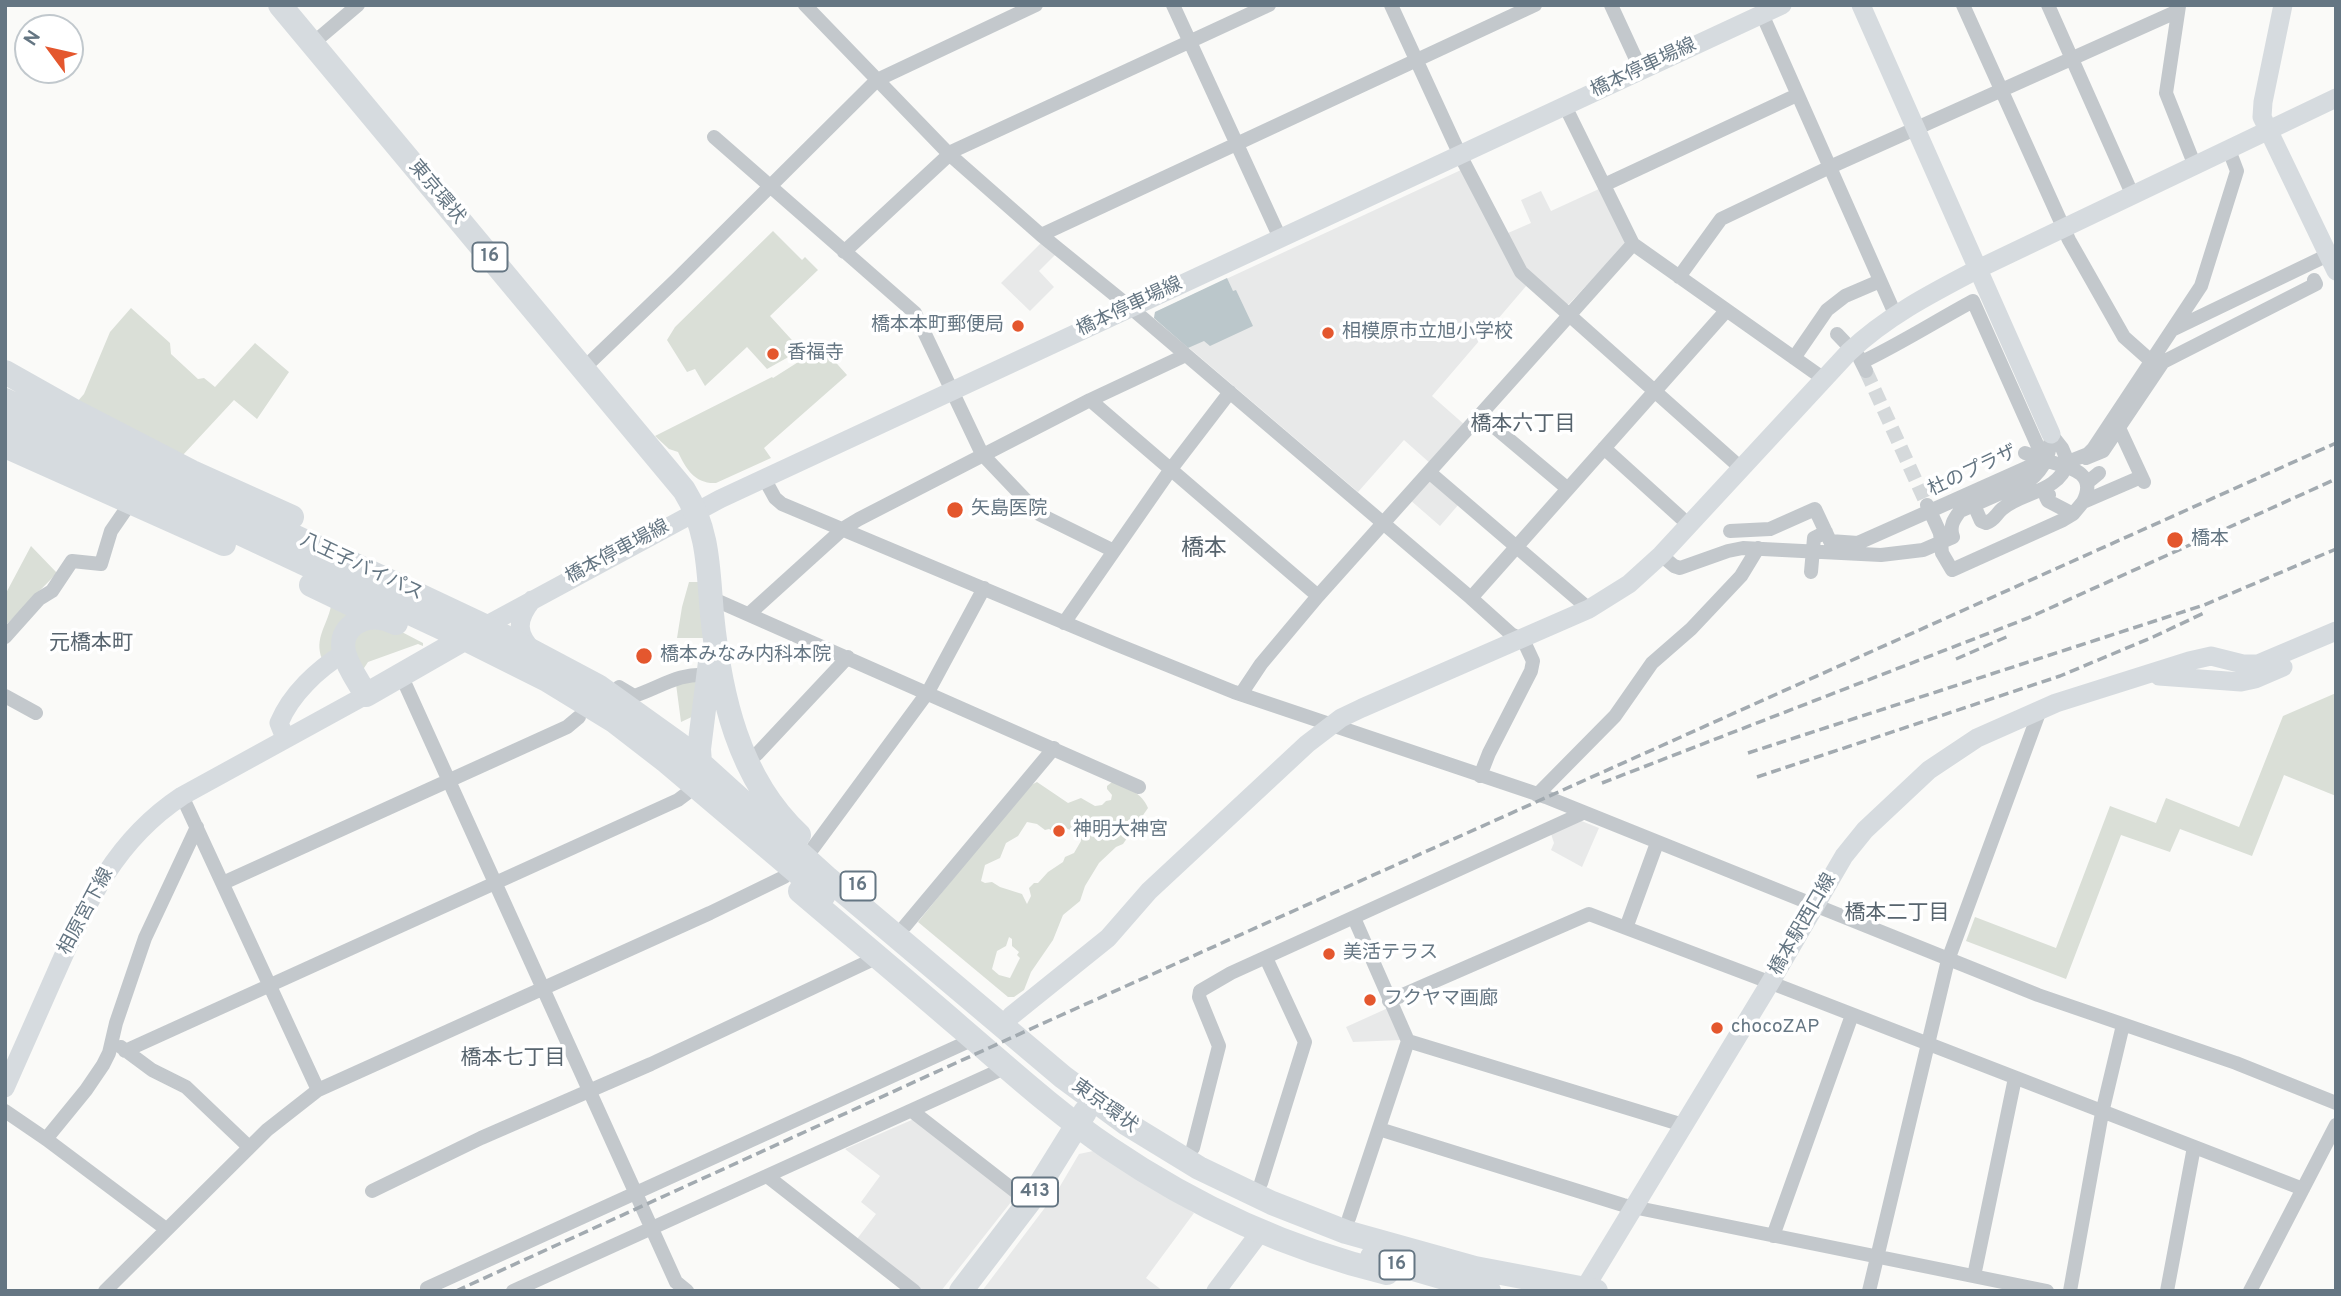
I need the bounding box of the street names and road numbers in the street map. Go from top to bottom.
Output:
street label: 橋本停車場線 [1588,35,1700,103]
street label: 東京環状 [403,157,469,229]
road number: 16 [472,243,508,272]
street label: 橋本停車場線 [1074,274,1186,342]
street label: 杜のプラザ [1925,442,2021,502]
street label: 橋本停車場線 [562,516,674,590]
street label: 八王子バイパス [296,530,426,606]
street label: 相原宮下線 [55,865,119,959]
street label: 橋本駅西口線 [1766,870,1842,980]
road number: 16 [840,872,876,900]
street label: 東京環状 [1067,1075,1141,1139]
road number: 413 [1012,1177,1058,1206]
road number: 16 [1380,1250,1414,1280]

